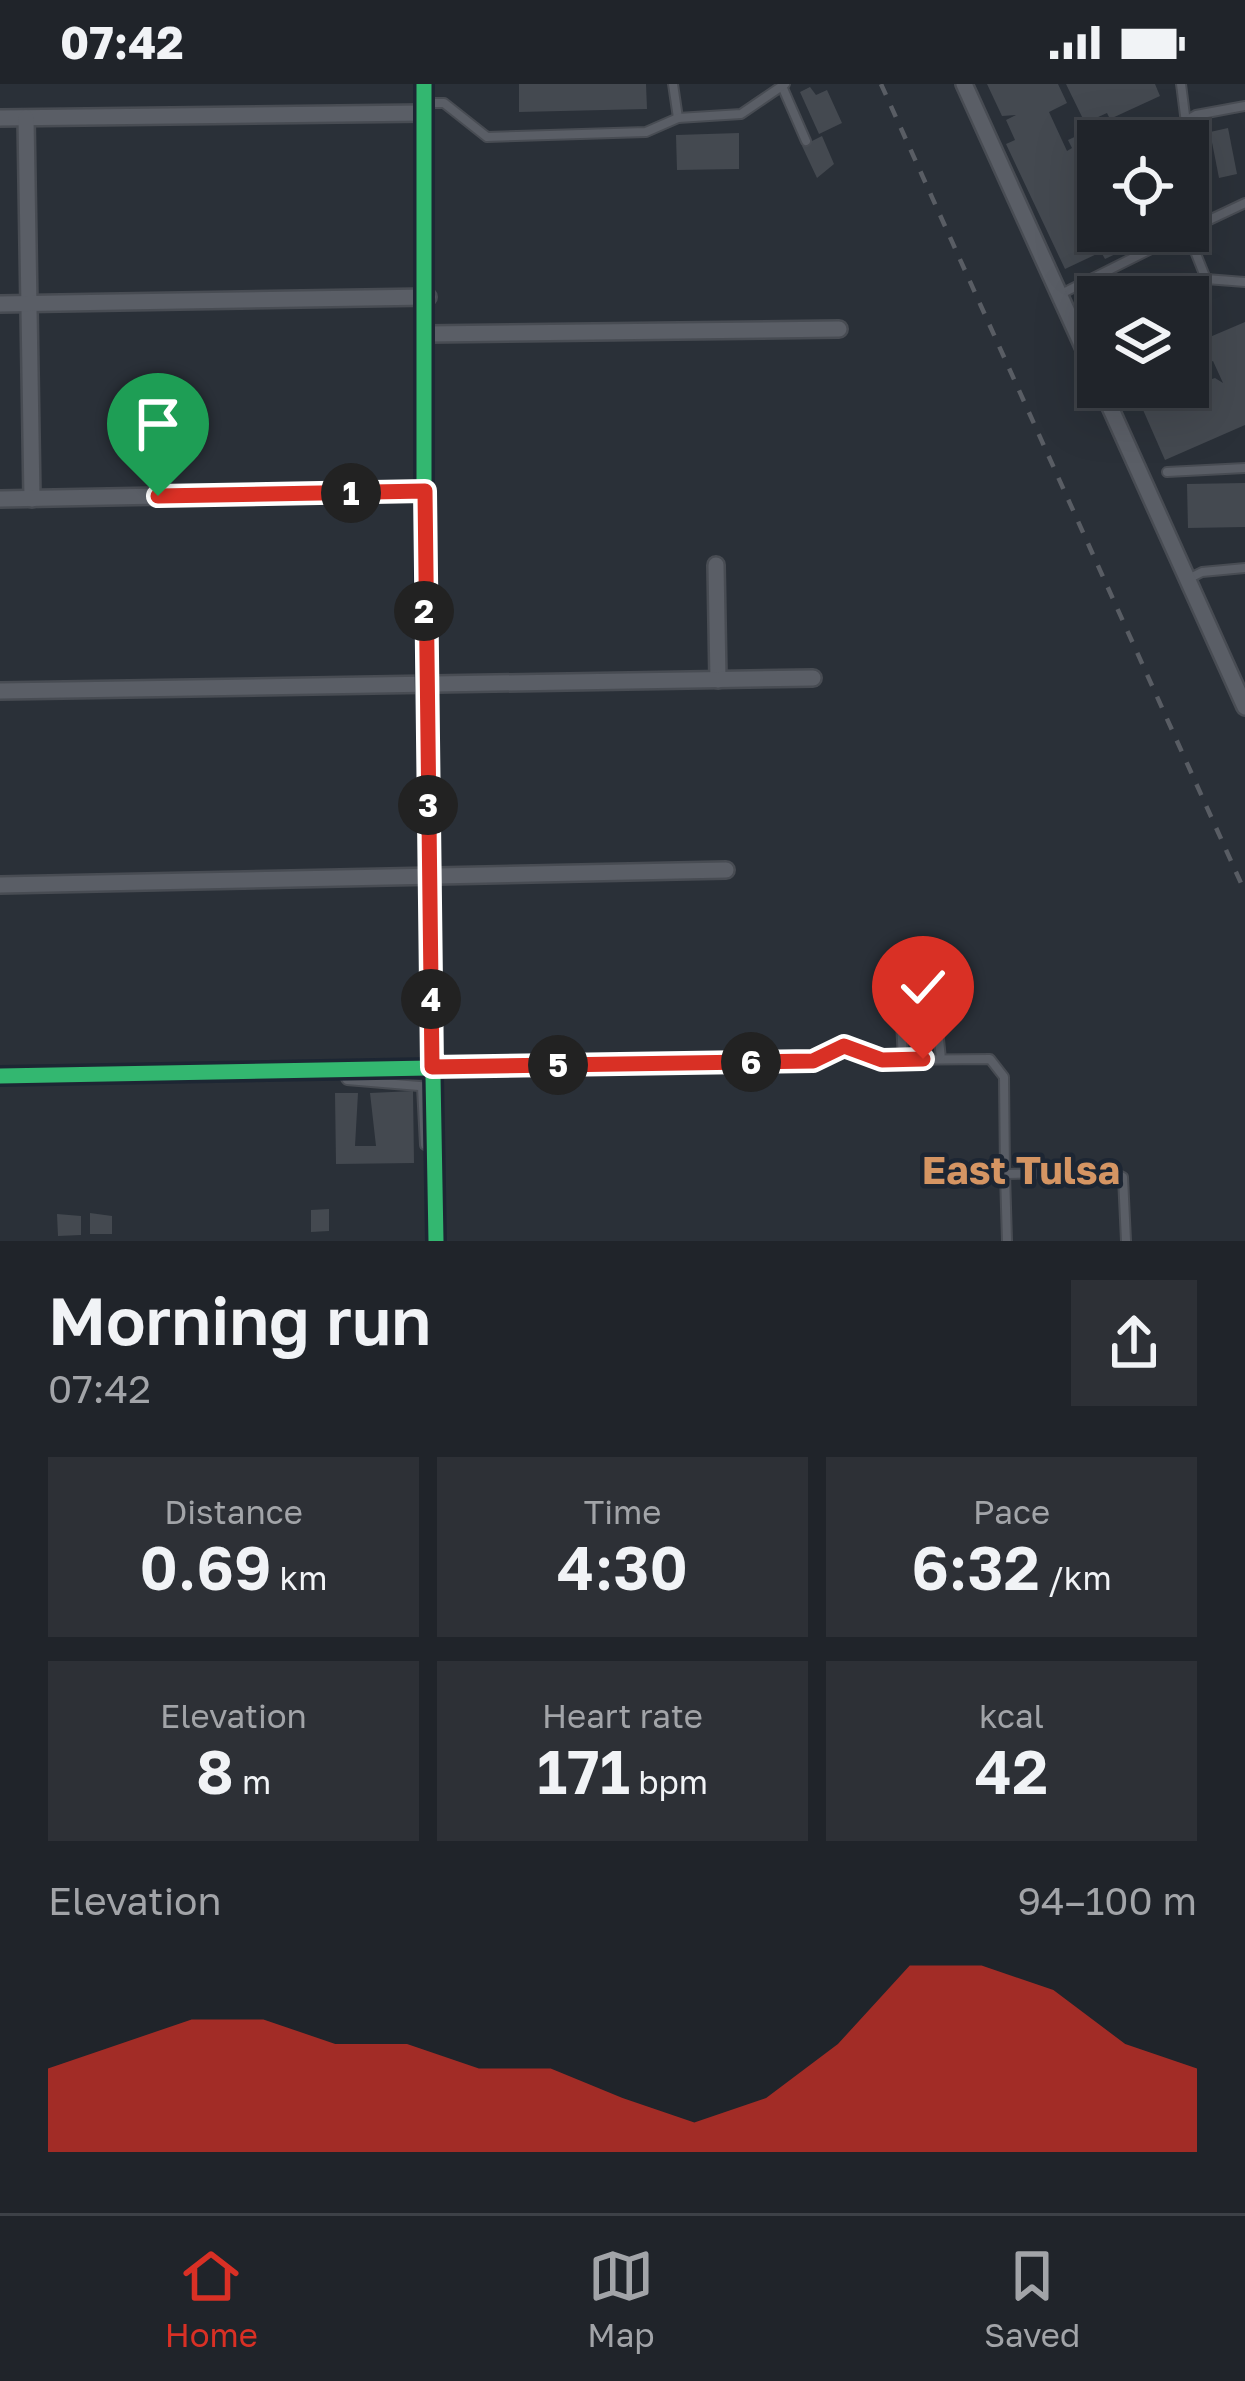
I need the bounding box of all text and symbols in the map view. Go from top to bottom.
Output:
text: 07:42 [60,15,184,69]
map controls [1077,120,1209,408]
button: locate [1077,120,1209,252]
button: layers [1077,276,1209,408]
pin [107,373,209,496]
icon: arrive [125,391,191,457]
pin: 1 [321,463,381,523]
text: 1 [343,473,360,512]
pin: 2 [394,581,454,641]
text: 2 [414,591,434,630]
pin: 3 [398,775,458,835]
text: 3 [418,785,438,824]
pin [872,936,974,1059]
icon: check [890,954,956,1020]
pin: 4 [401,969,461,1029]
text: 4 [421,979,441,1018]
pin: 6 [721,1032,781,1092]
pin: 5 [528,1035,588,1095]
text: 6 [741,1042,761,1081]
text: 5 [548,1045,568,1084]
district label: East Tulsa [922,1146,1120,1193]
text: Morning run [48,1280,431,1360]
button: share [1071,1280,1197,1406]
text: 07:42 [48,1365,151,1412]
text: Distance [164,1492,303,1531]
text: Time [584,1492,661,1531]
text: Pace [973,1492,1050,1531]
text: 0.69 [140,1531,271,1603]
text: 4:30 [557,1531,688,1603]
text: 6:32 [911,1531,1040,1603]
text: km [271,1558,327,1597]
text: /km [1040,1558,1112,1597]
text: Elevation [160,1696,307,1735]
text: Heart rate [542,1696,703,1735]
text: kcal [979,1696,1044,1735]
text: 8 [196,1735,234,1807]
text: 171 [537,1735,630,1807]
text: 42 [975,1735,1048,1807]
text: m [234,1762,271,1801]
text: bpm [630,1762,708,1801]
text: Elevation [48,1877,221,1924]
text: 94–100 m [1017,1877,1197,1924]
tab: Home [165,2243,258,2354]
tab: Map [587,2243,655,2354]
tab: Saved [984,2243,1080,2354]

